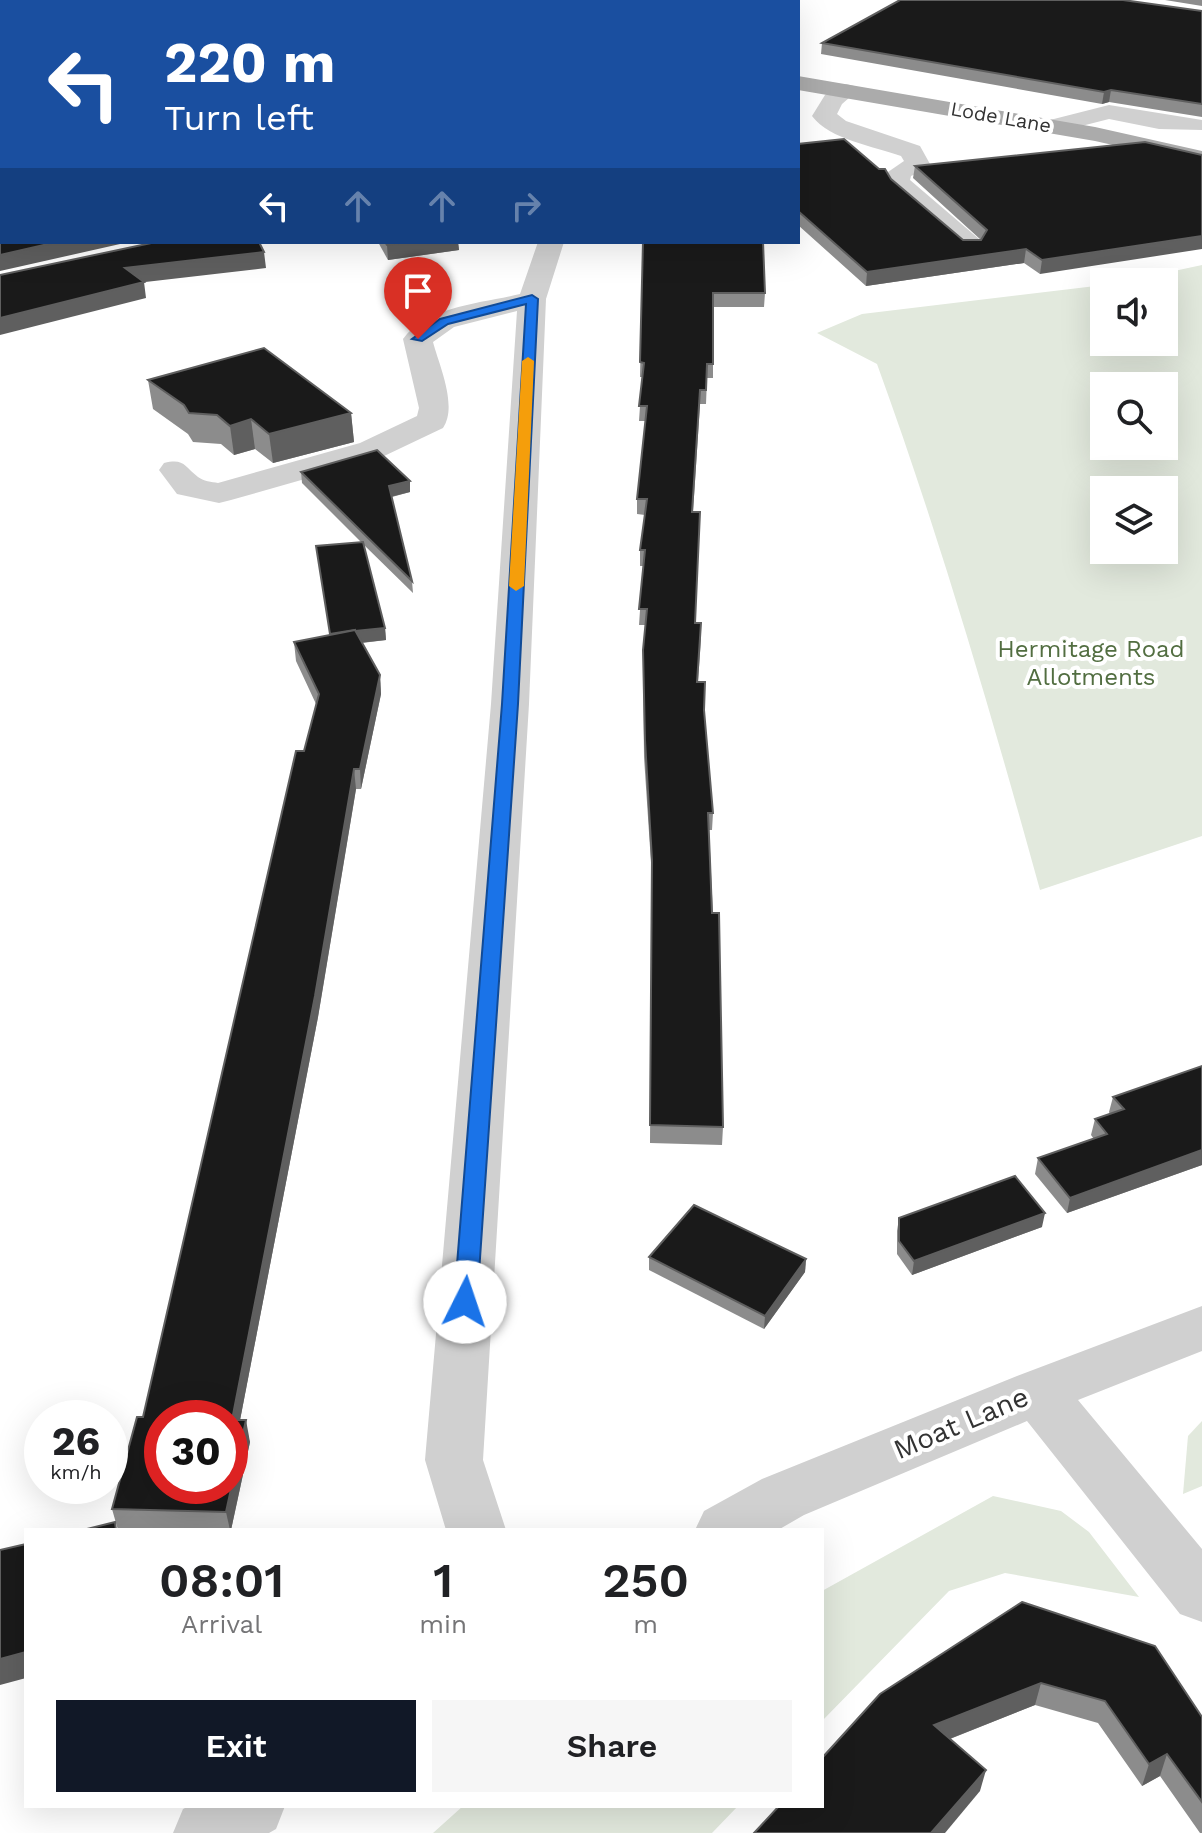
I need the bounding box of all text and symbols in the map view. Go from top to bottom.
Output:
text: 220 m [164,30,336,96]
icon: left [32,32,136,136]
street label: Lode Lane [949,96,1053,138]
text: Turn left [164,97,314,139]
icon: left [252,184,296,228]
icon: ahead [336,184,380,228]
icon: ahead [420,184,464,228]
icon: right [504,184,548,228]
pin [384,257,452,339]
map controls [1090,268,1178,564]
button: sound [1090,268,1178,356]
icon: arrive [396,269,440,313]
button: search [1090,372,1178,460]
button: layers [1090,476,1178,564]
park label: Hermitage Road Allotments [997,635,1185,691]
position arrow [423,1260,507,1344]
street label: Moat Lane [889,1380,1033,1466]
speed limit sign: 30 [144,1400,248,1504]
text: 26 [52,1418,100,1465]
text: km/h [50,1460,102,1484]
text: 08:01 [159,1552,284,1609]
text: 1 [433,1552,453,1609]
text: 250 [602,1552,689,1609]
text: Arrival [181,1609,262,1639]
text: min [419,1609,467,1639]
text: m [633,1609,658,1639]
button: Exit [56,1700,416,1792]
button: Share [432,1700,792,1792]

